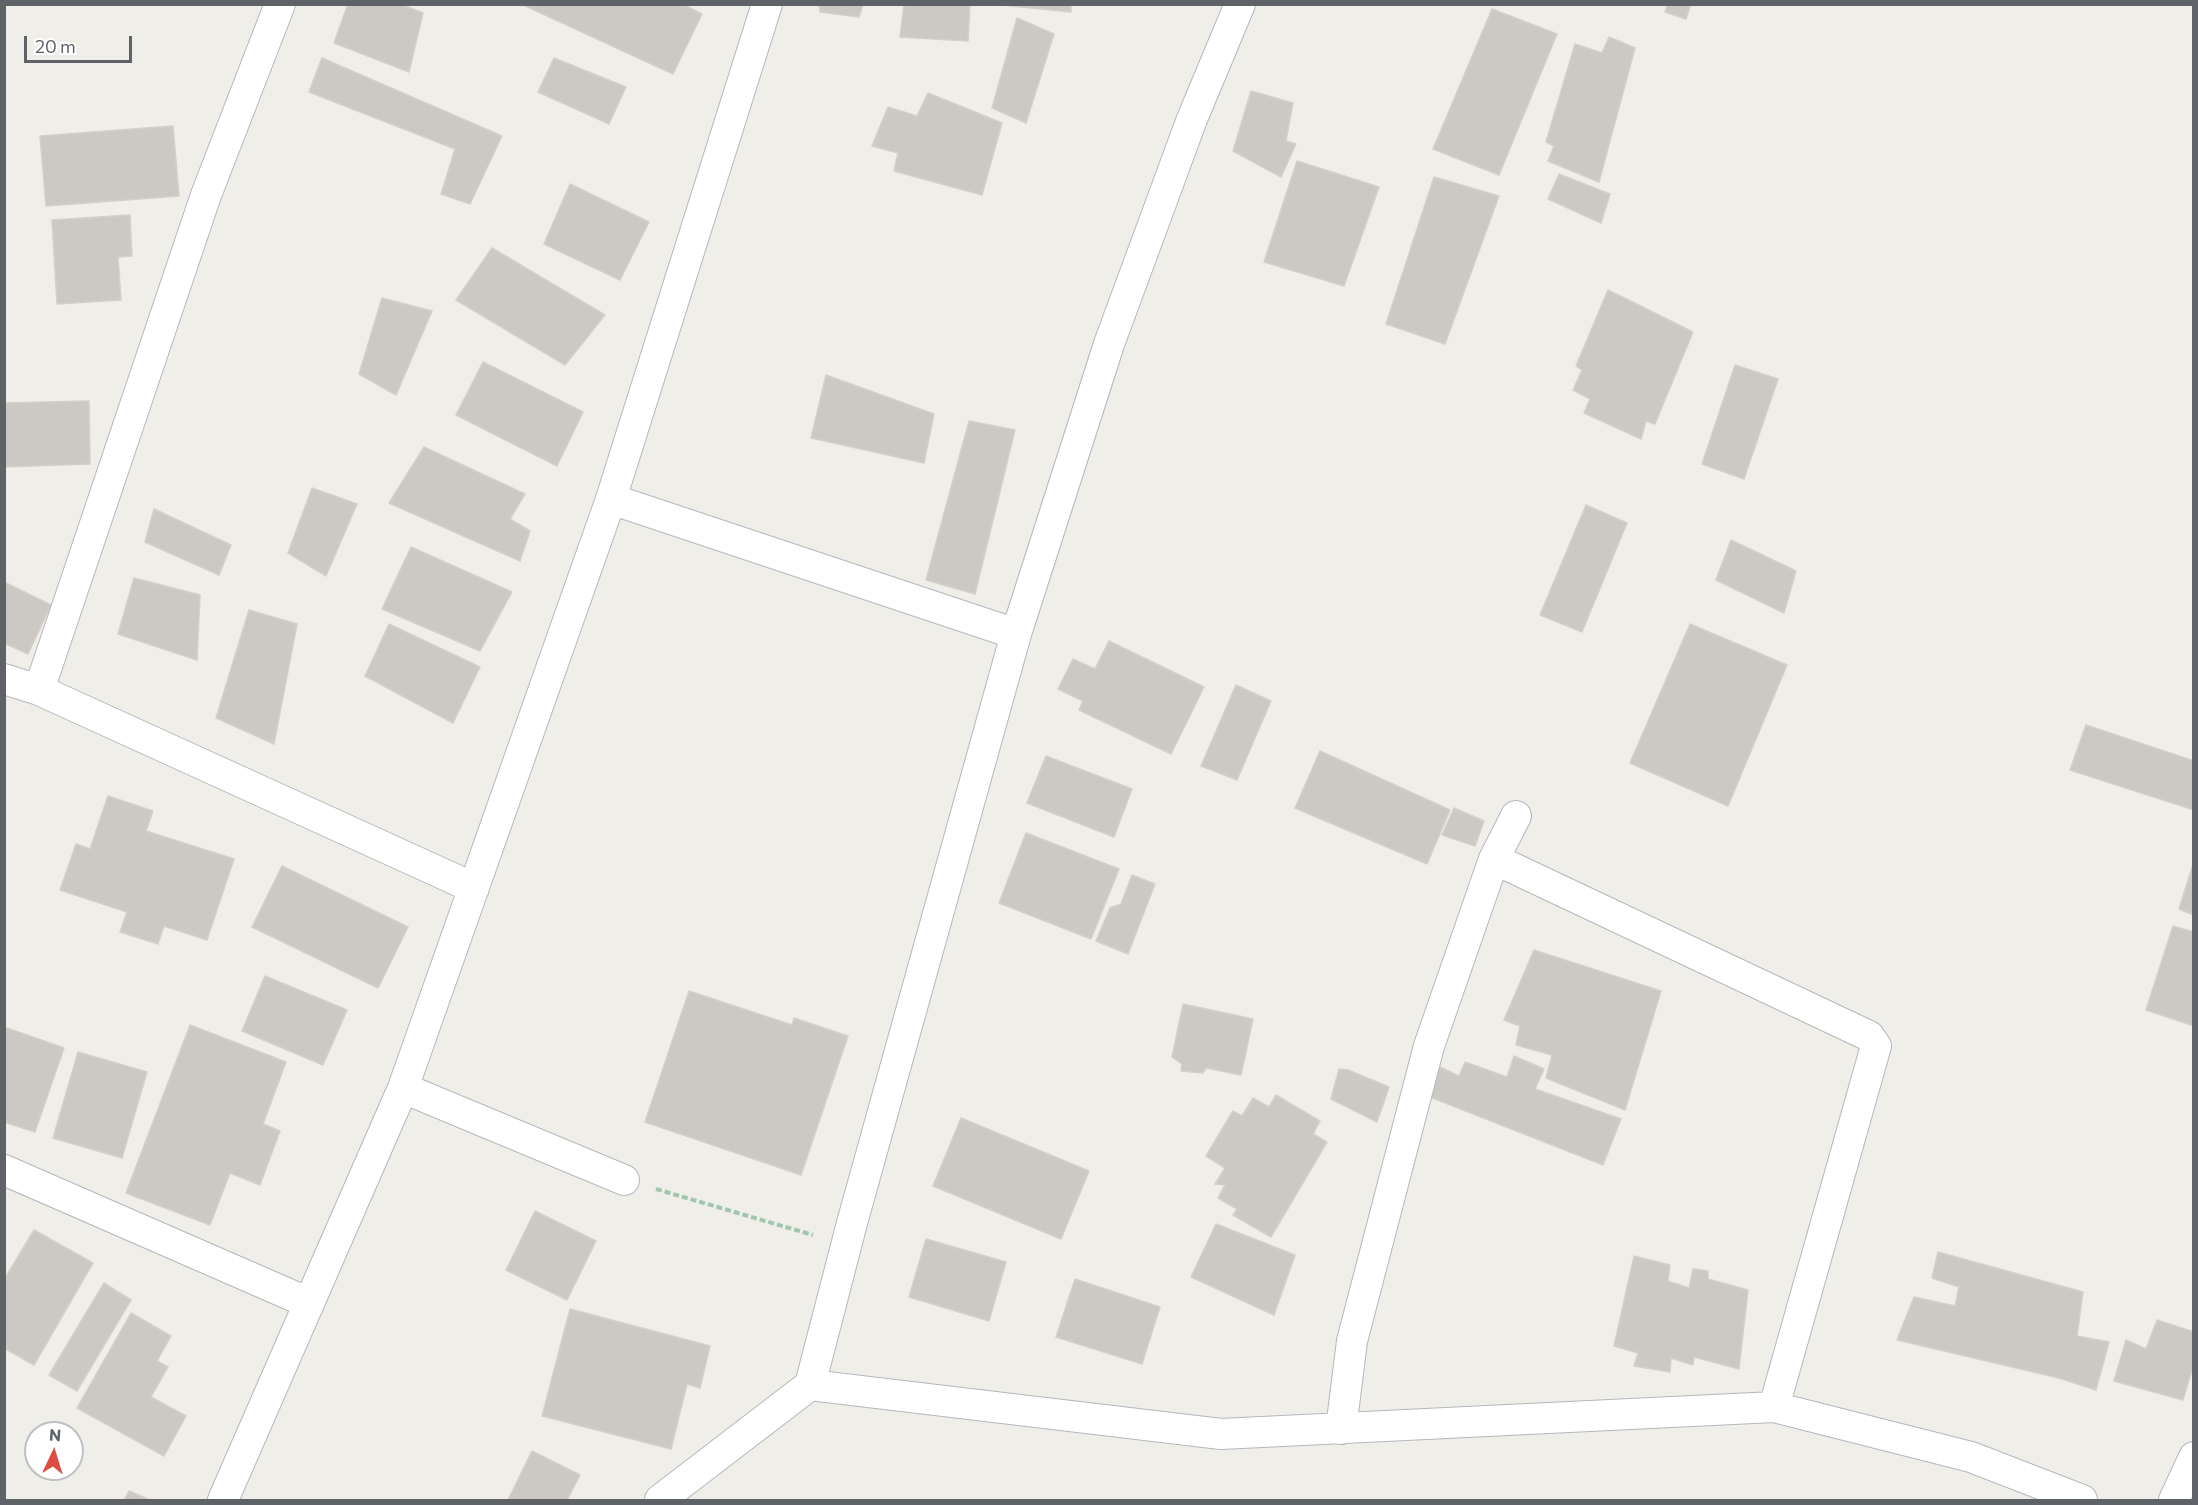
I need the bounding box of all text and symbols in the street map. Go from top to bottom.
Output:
scale bar [27,24,135,62]
text: 20 m [35,35,76,57]
north arrow [24,1421,84,1481]
text: N [49,1425,62,1444]

